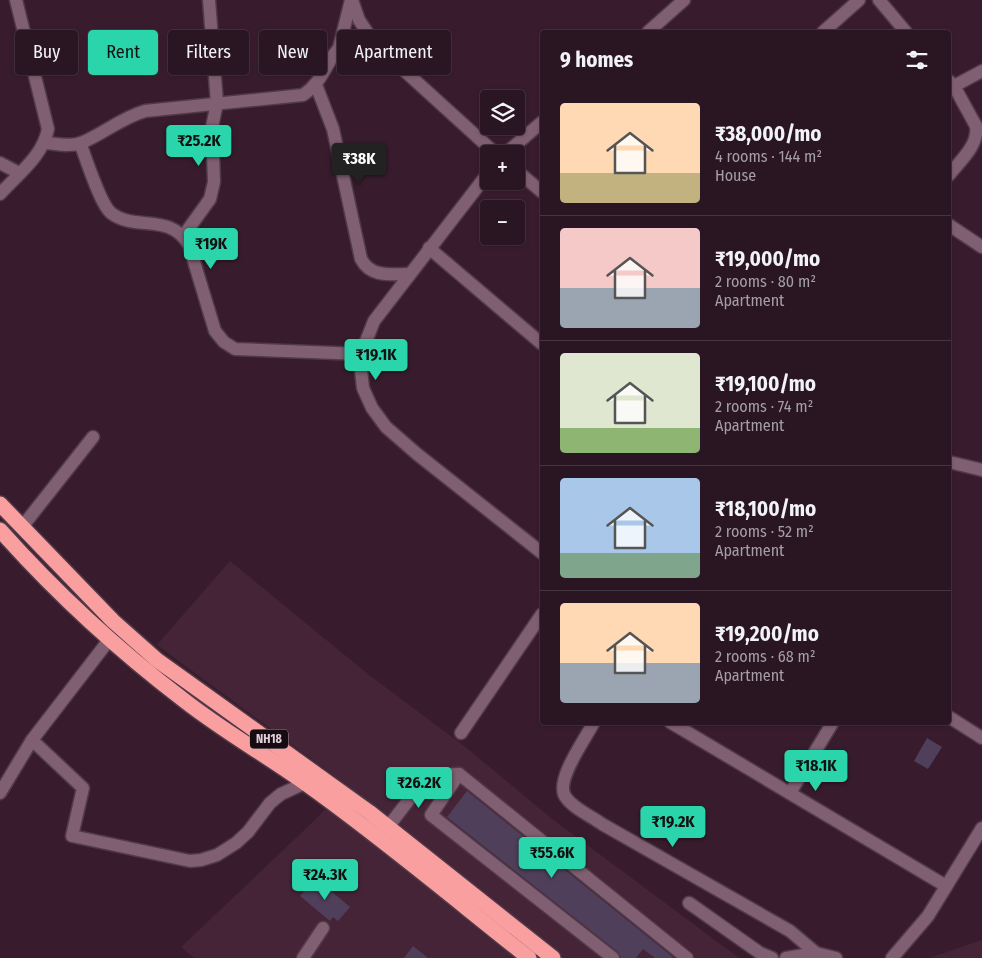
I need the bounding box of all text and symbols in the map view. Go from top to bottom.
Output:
chip: Buy [15,30,78,75]
chip: Rent [88,30,158,75]
chip: Filters [168,30,249,75]
chip: New [259,30,327,75]
chip: Apartment [337,30,451,75]
icon: filters [903,46,931,74]
text: 9 homes [560,47,633,73]
map controls [480,90,525,245]
button: layers [480,90,525,135]
text: ₹38,000/mo [715,121,822,147]
icon: home [600,123,660,183]
pin: ₹25.2K [158,124,240,167]
text: ₹25.2K [177,131,221,150]
pin: ₹38K [329,142,389,185]
button: + [480,145,525,190]
text: 4 rooms · 144 m² [715,147,822,166]
text: ₹38K [342,149,376,168]
text: House [715,166,756,185]
button: − [480,200,525,245]
pin: ₹19K [181,228,241,270]
text: ₹19K [195,234,227,253]
text: ₹19,000/mo [715,246,820,272]
icon: home [600,248,660,308]
text: 2 rooms · 80 m² [715,272,816,291]
text: Apartment [715,291,784,310]
pin: ₹19.1K [335,338,417,381]
text: ₹19.1K [356,345,397,364]
text: ₹19,100/mo [715,371,816,397]
icon: home [600,373,660,433]
text: 2 rooms · 74 m² [715,397,813,416]
text: Apartment [715,416,784,435]
text: ₹18,100/mo [715,496,816,522]
icon: home [600,498,660,558]
text: 2 rooms · 52 m² [715,522,814,541]
text: Apartment [715,541,784,560]
text: ₹19,200/mo [715,621,819,647]
icon: home [600,623,660,683]
text: 2 rooms · 68 m² [715,647,816,666]
text: Apartment [715,666,784,685]
road number: NH18 [250,730,288,749]
pin: ₹18.1K [775,750,857,792]
text: ₹18.1K [795,756,837,775]
pin: ₹26.2K [378,766,460,809]
text: ₹26.2K [397,773,441,792]
pin: ₹19.2K [632,806,714,848]
text: ₹19.2K [651,812,695,831]
pin: ₹55.6K [511,836,593,879]
text: ₹55.6K [530,843,574,862]
pin: ₹24.3K [284,858,366,901]
text: ₹24.3K [303,865,347,884]

